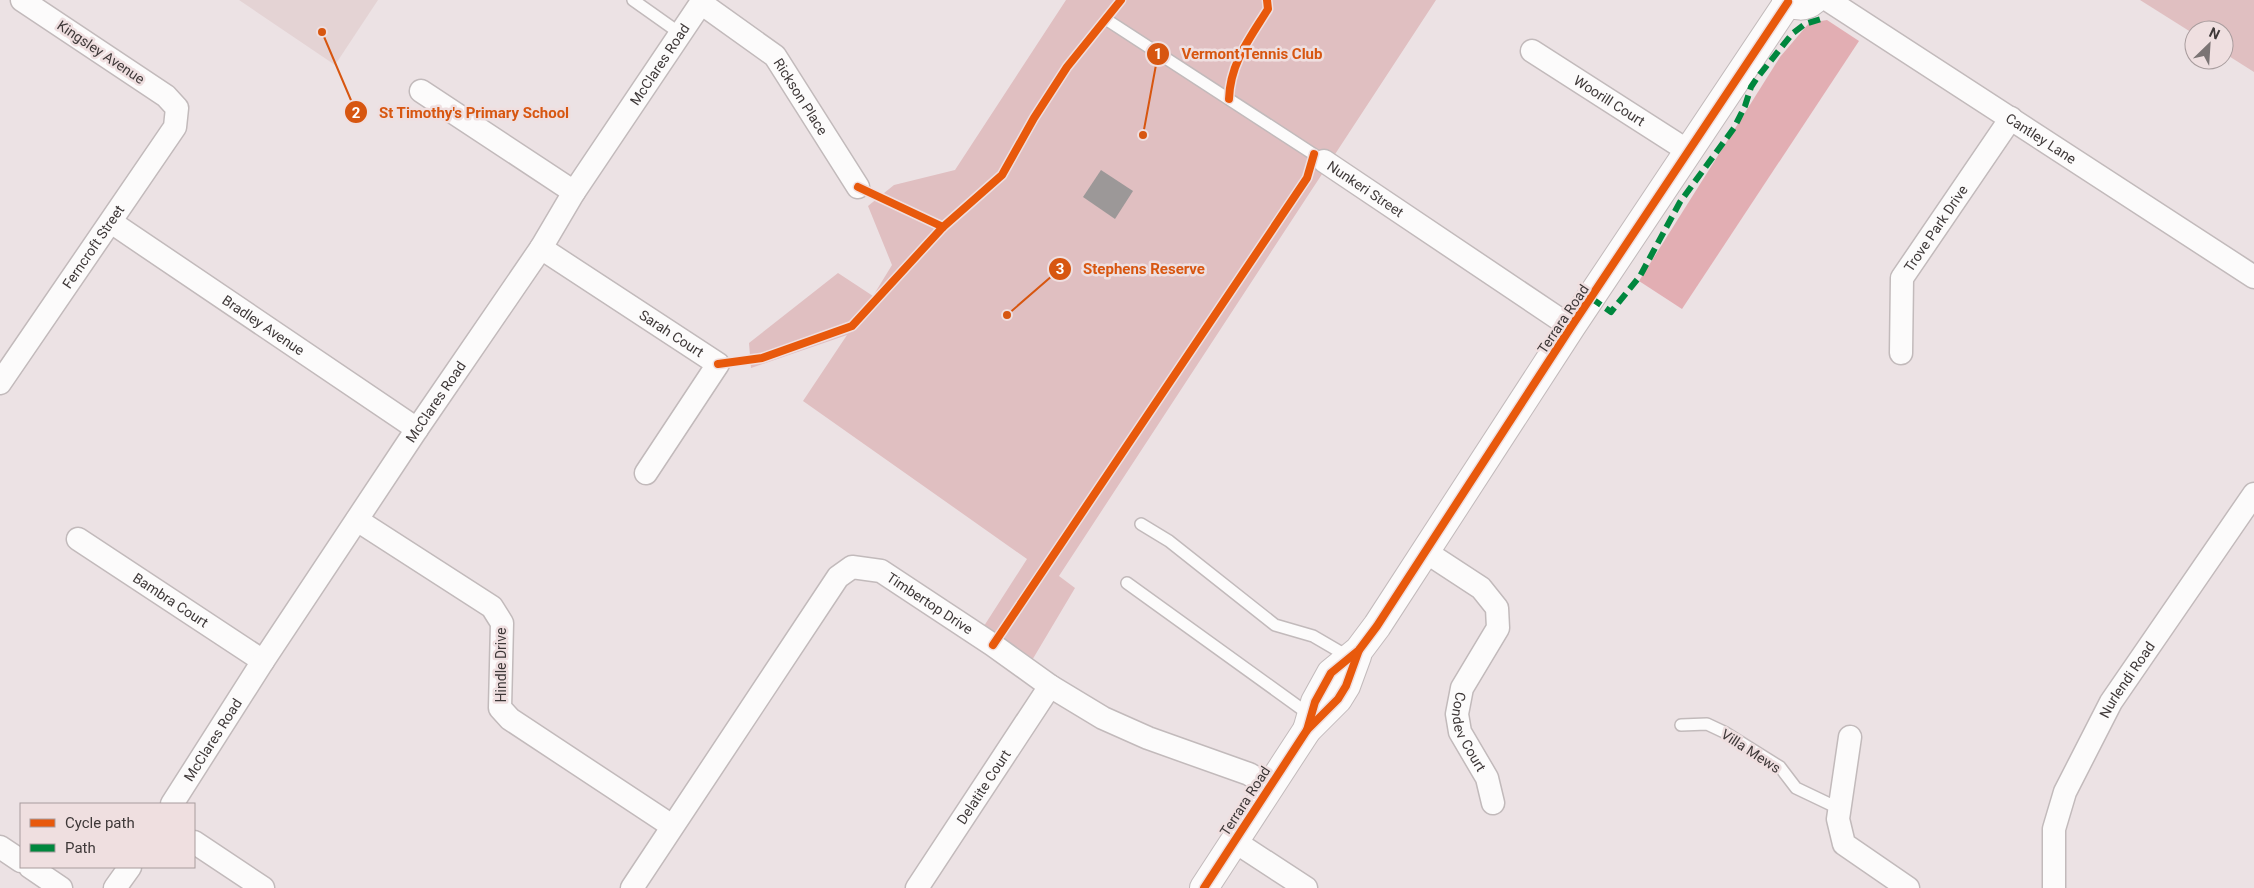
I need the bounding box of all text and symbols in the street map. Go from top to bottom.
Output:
street label: Kingsley Avenue [54,17,148,87]
north arrow [2184,20,2234,70]
street label: McClares Road [627,21,693,108]
text: N [2207,24,2222,43]
callout: Vermont Tennis Club [1146,39,1332,69]
text: 1 [1154,45,1162,63]
text: Vermont Tennis Club [1182,45,1322,63]
street label: Rickson Place [770,55,831,138]
street label: Woorill Court [1571,72,1648,130]
callout: St Timothy's Primary School [343,97,579,127]
text: 2 [352,104,361,122]
text: St Timothy's Primary School [379,104,569,122]
street label: Cantley Lane [2003,110,2079,167]
street label: Nunkeri Street [1324,158,1407,220]
street label: Trove Park Drive [1901,182,1971,275]
street label: Ferncroft Street [59,202,127,292]
callout: Stephens Reserve [1048,254,1215,284]
text: 3 [1056,260,1064,278]
text: Stephens Reserve [1083,260,1205,278]
street label: Terrara Road [1534,282,1592,356]
street label: Bradley Avenue [219,292,307,358]
street label: Sarah Court [636,307,707,361]
street label: McClares Road [402,358,469,445]
street label: Timbertop Drive [884,569,976,637]
street label: Bambra Court [130,570,212,631]
street label: Hindle Drive [493,628,509,702]
street label: Nurlendi Road [2096,639,2158,720]
street label: Condev Court [1449,691,1490,775]
street label: McClares Road [181,696,245,784]
street label: Villa Mews [1718,726,1784,776]
street label: Delatite Court [953,746,1014,827]
street label: Terrara Road [1217,763,1273,839]
legend [20,803,195,868]
text: Cycle path [65,814,135,832]
text: Path [65,839,96,857]

